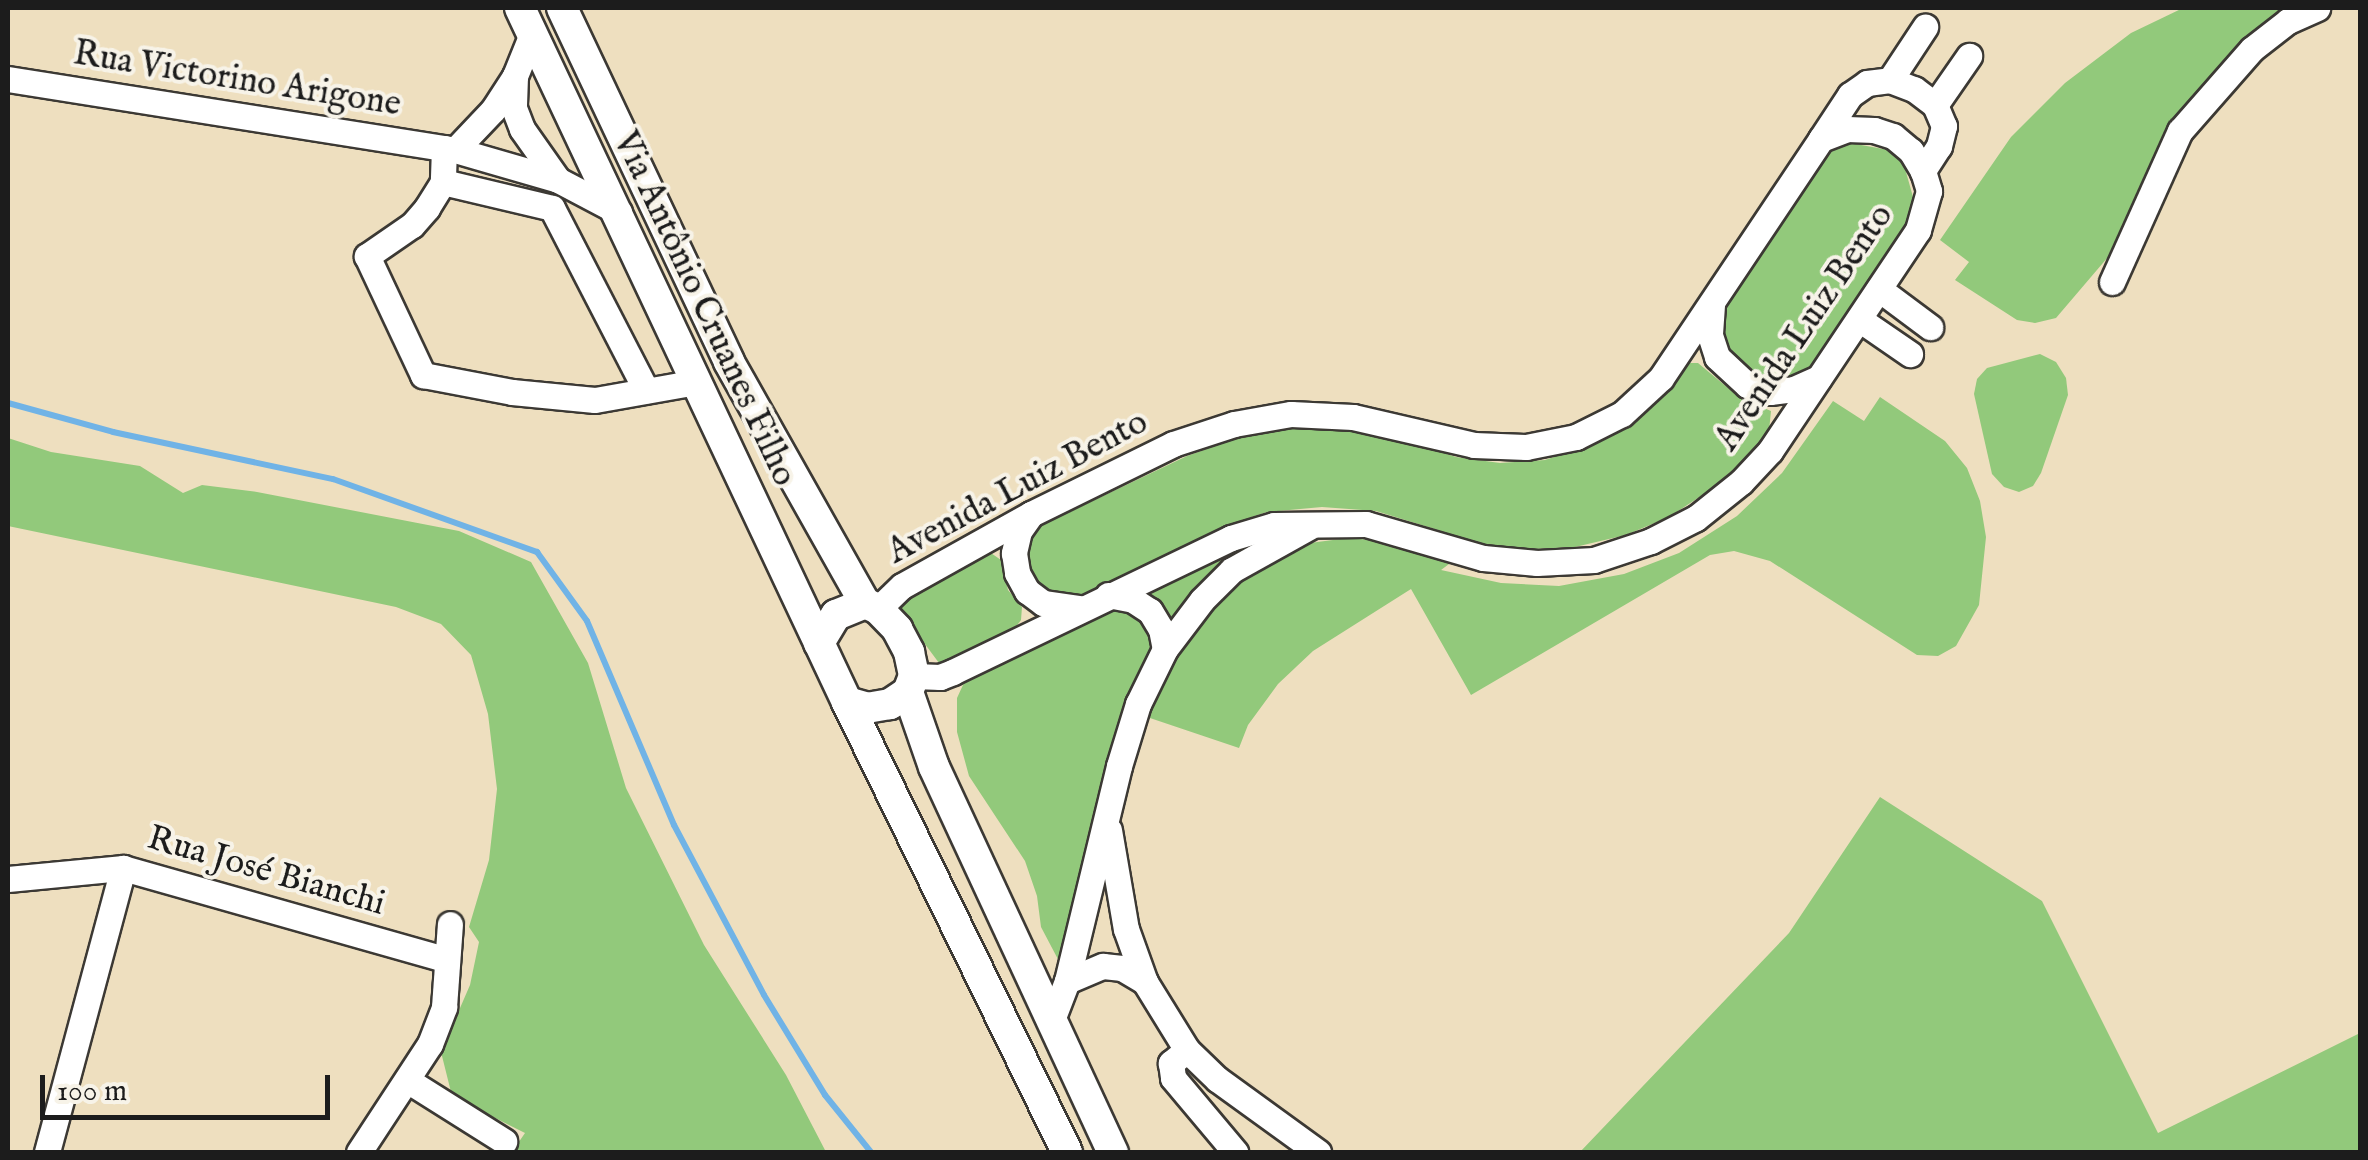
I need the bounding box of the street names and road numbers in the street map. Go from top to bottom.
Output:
street label: Rua Victorino Arigone [70,33,404,127]
street label: Via Antônio Cruanes Filho [603,125,805,493]
street label: Avenida Luiz Bento [1707,197,1903,459]
street label: Avenida Luiz Bento [881,402,1155,574]
street label: Rua José Bianchi [143,818,389,926]

